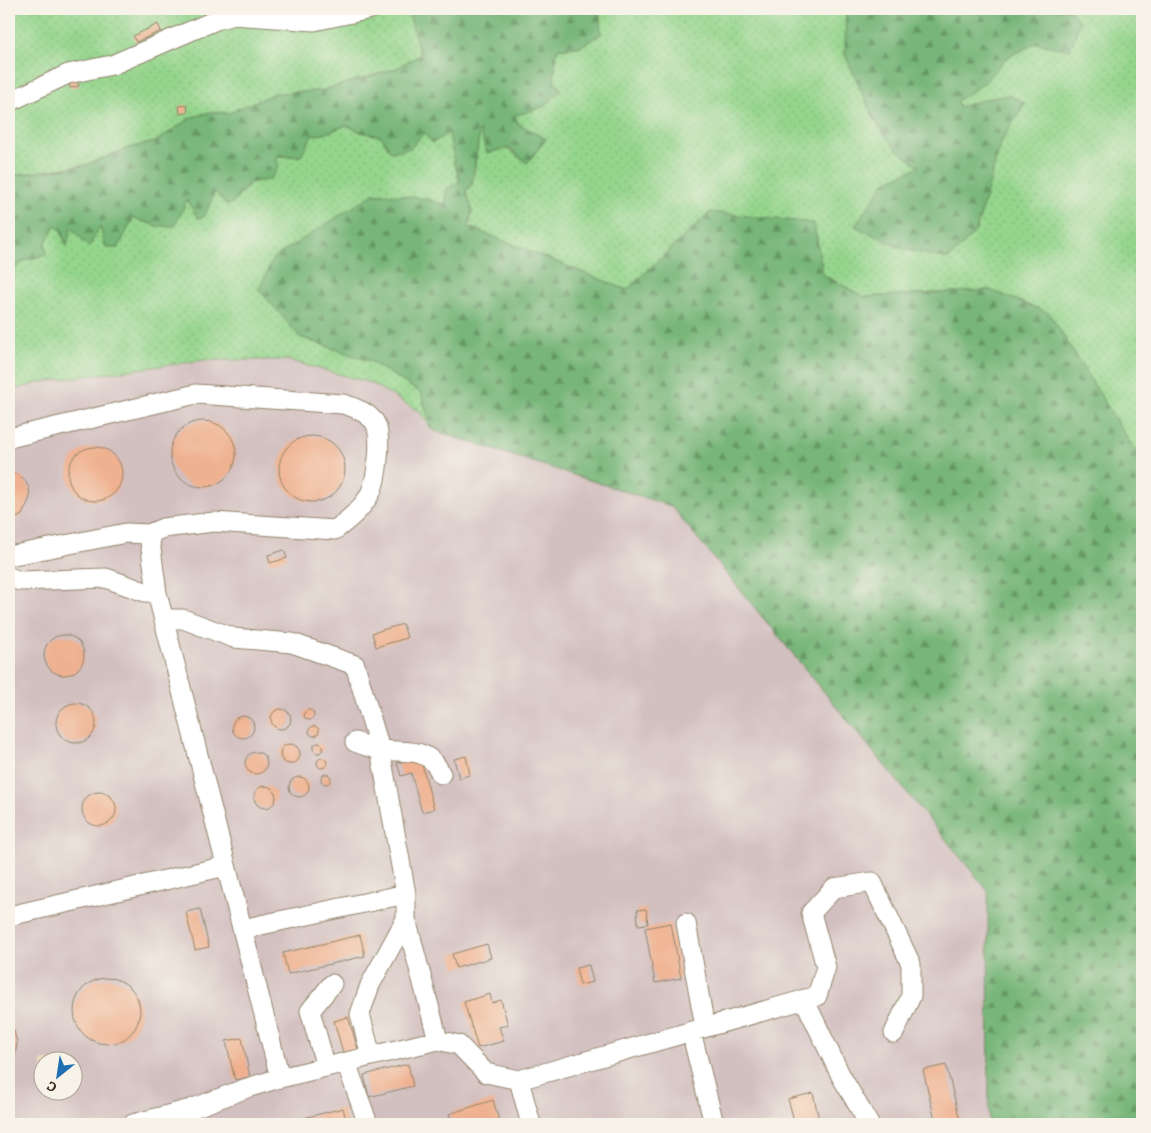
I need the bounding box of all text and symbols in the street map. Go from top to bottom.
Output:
north arrow [32,1050,82,1100]
text: С [43,1076,60,1097]

